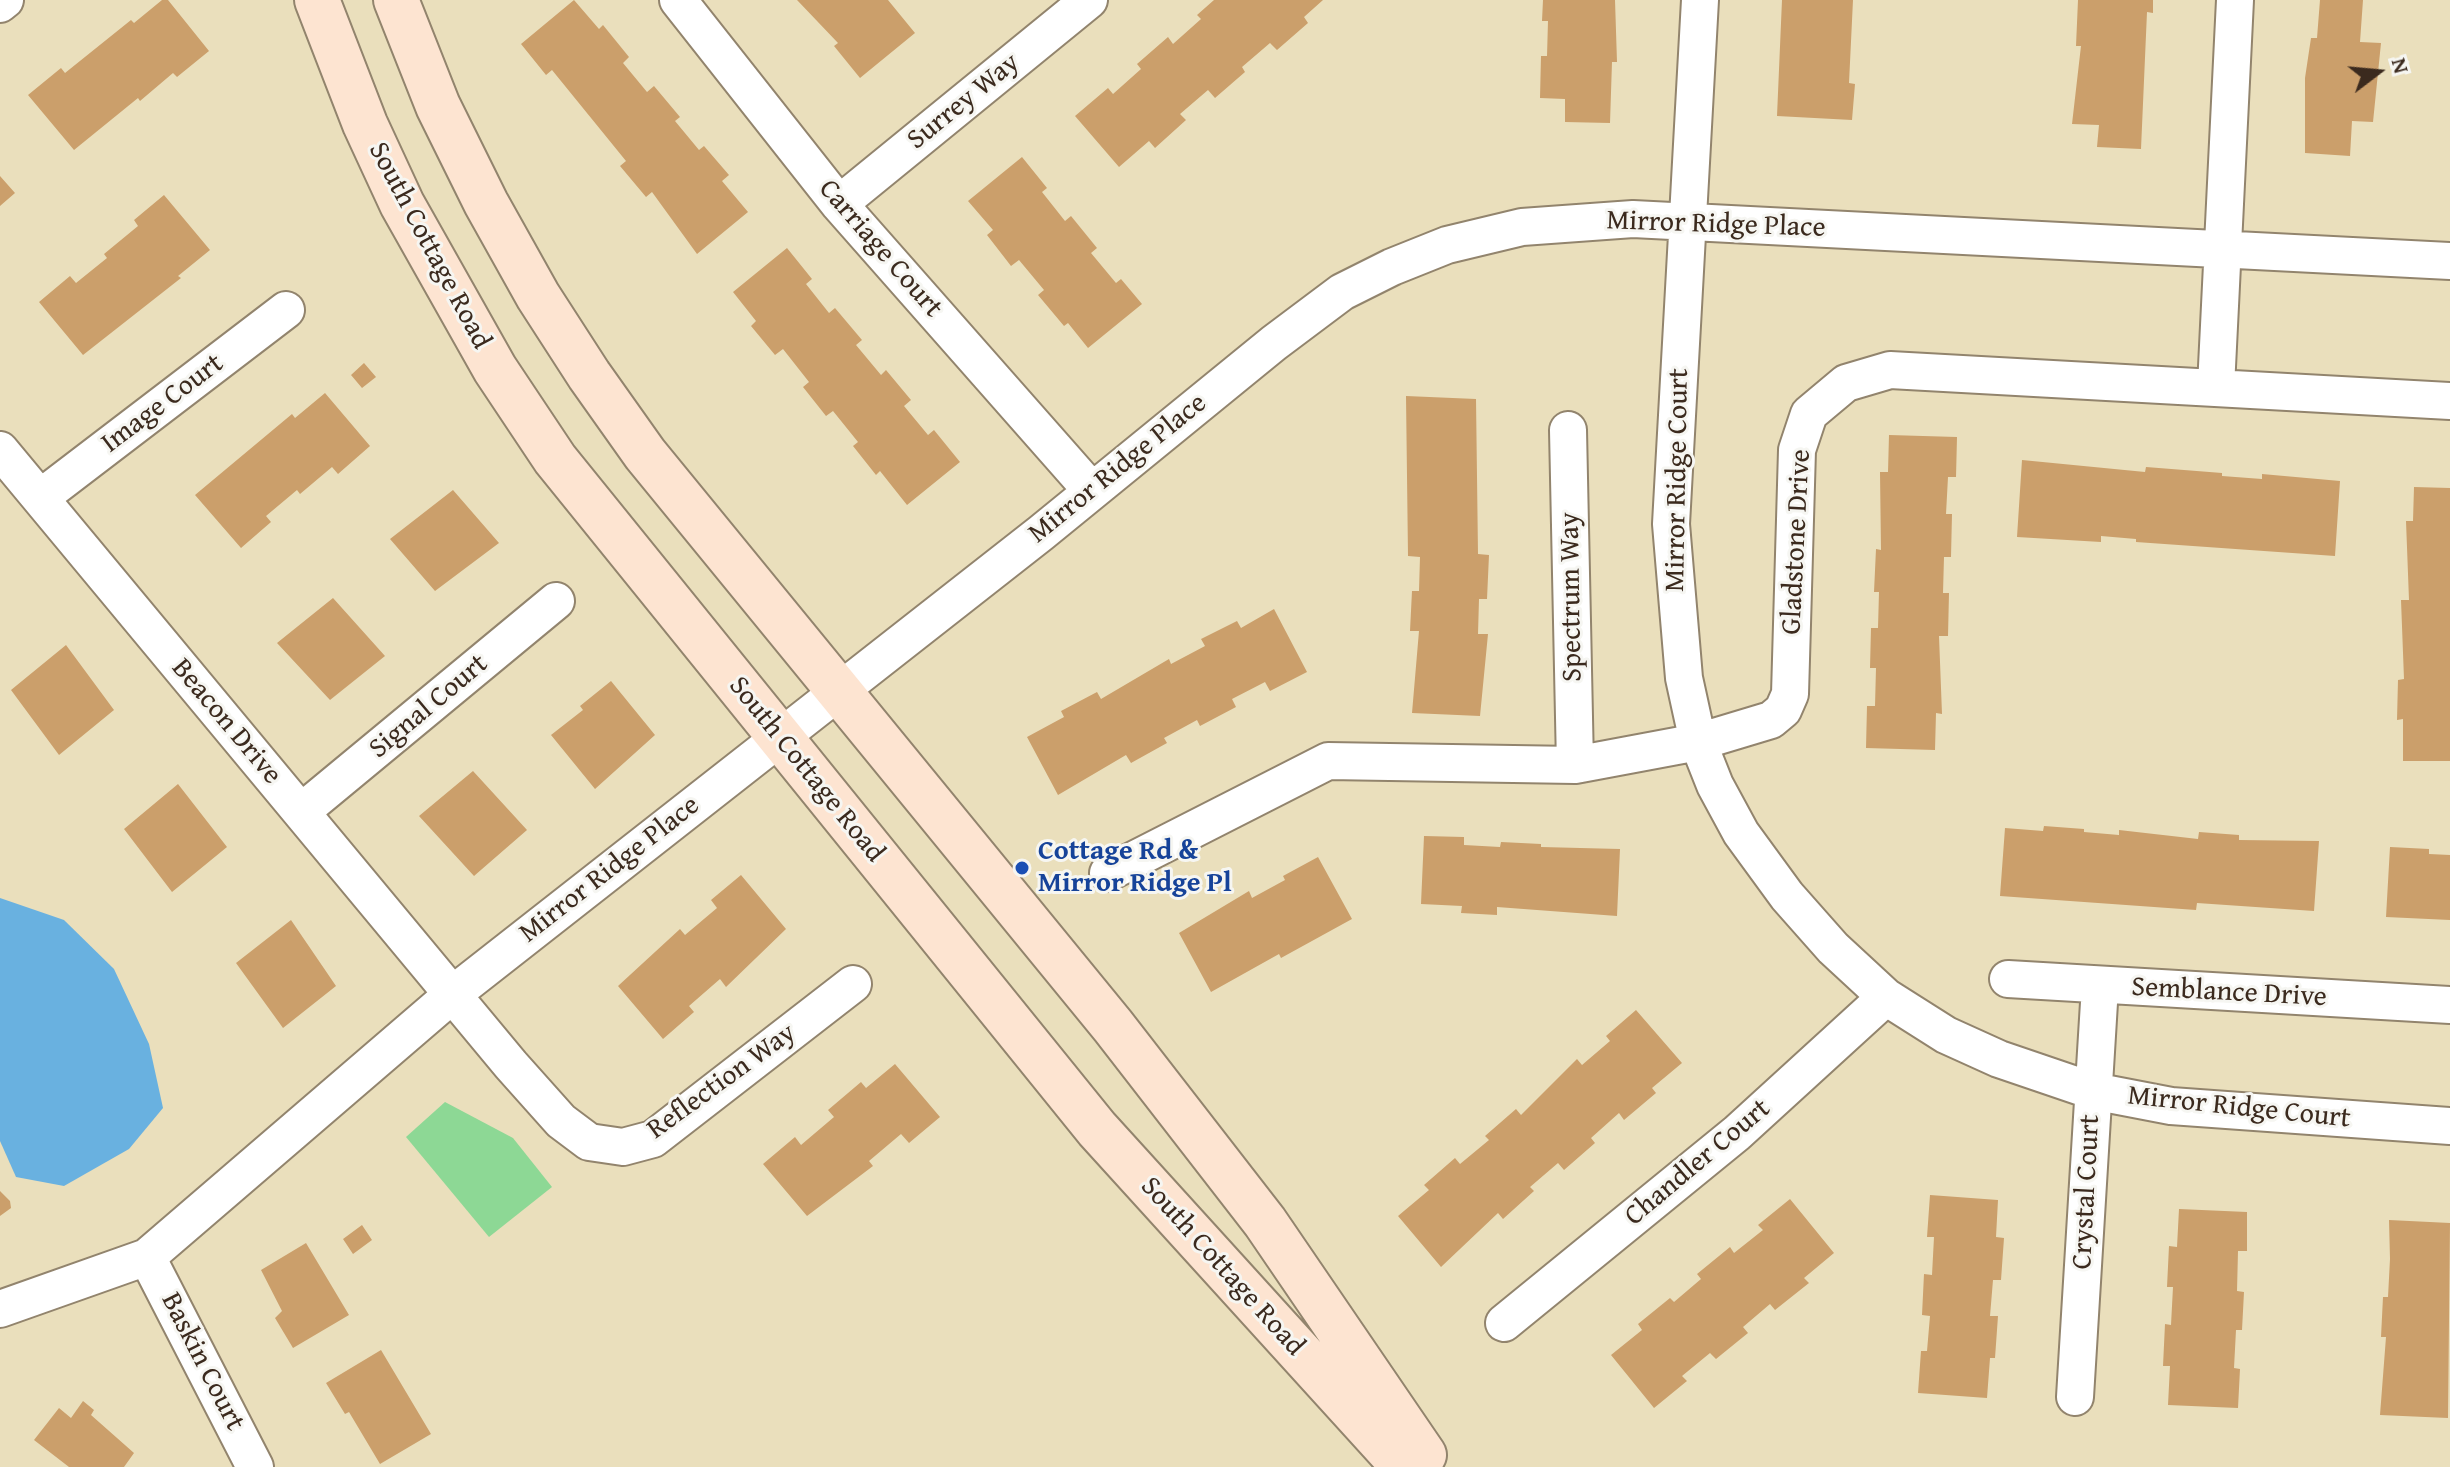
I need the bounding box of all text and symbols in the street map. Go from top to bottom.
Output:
north arrow [2338,32,2418,112]
street label: Surrey Way [901,47,1027,157]
text: N [2384,54,2418,77]
street label: South Cottage Road [360,137,498,355]
street label: Carriage Court [811,173,949,325]
street label: Mirror Ridge Place [1606,204,1826,246]
street label: Image Court [95,347,231,461]
street label: Mirror Ridge Court [1659,368,1697,592]
street label: Mirror Ridge Place [1022,387,1214,551]
street label: Gladstone Drive [1775,448,1819,636]
street label: Spectrum Way [1554,512,1590,682]
street label: Signal Court [363,648,495,766]
street label: Beacon Drive [164,652,288,792]
street label: South Cottage Road [721,670,891,870]
street label: Mirror Ridge Place [513,789,707,951]
place label: Cottage Rd & Mirror Ridge Pl [1038,835,1232,901]
marker: Cottage Rd & Mirror Ridge Pl [1013,859,1031,877]
street label: Semblance Drive [2130,971,2328,1015]
street label: Reflection Way [641,1017,803,1147]
street label: Mirror Ridge Court [2126,1080,2352,1136]
street label: Chandler Court [1618,1092,1778,1234]
street label: Crystal Court [2066,1114,2108,1270]
street label: South Cottage Road [1133,1171,1311,1363]
street label: Baskin Court [153,1287,251,1437]

